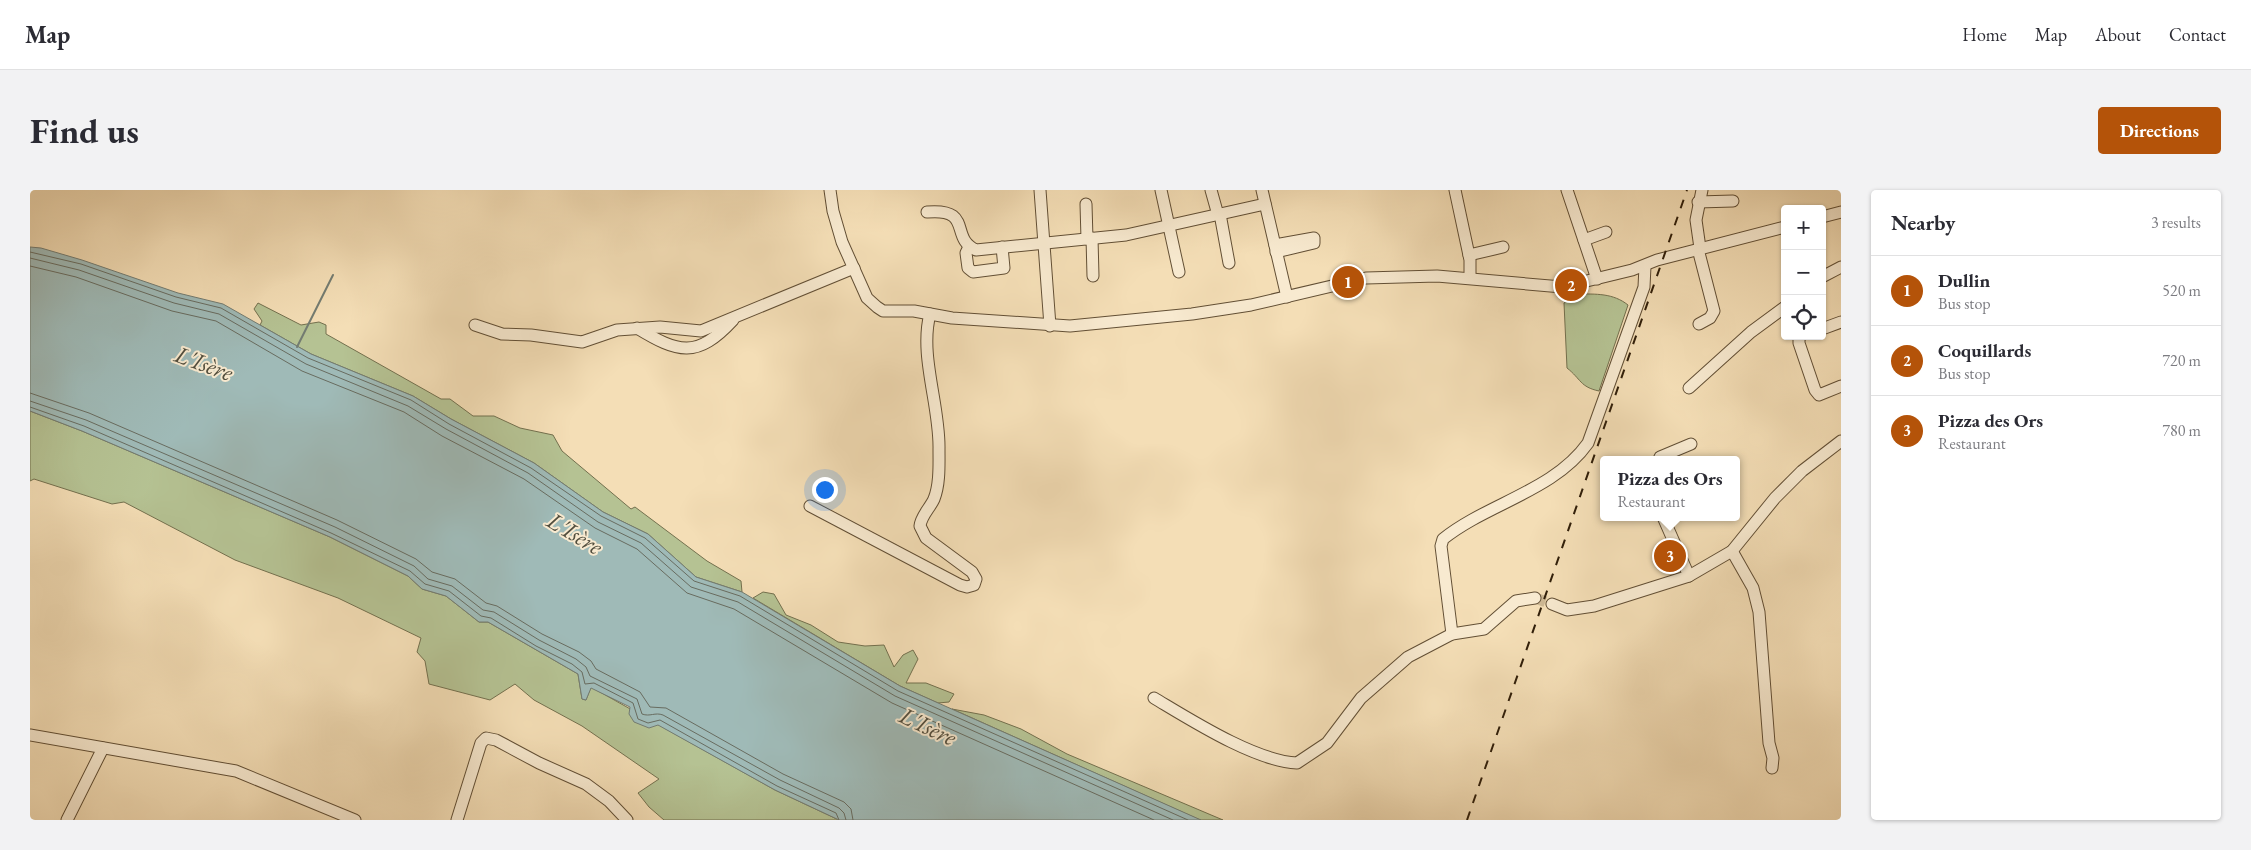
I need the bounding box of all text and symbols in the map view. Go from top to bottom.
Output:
text: Map [25,19,70,50]
text: Home [1962,23,2007,46]
text: Map [2035,23,2067,46]
text: About [2095,23,2141,46]
text: Contact [2169,23,2226,46]
button: Directions [2098,107,2221,154]
text: Find us [30,108,139,153]
map controls [1781,205,1826,340]
button: + [1781,205,1826,250]
text: Nearby [1891,209,1955,236]
text: 3 results [2151,212,2201,233]
button: − [1781,250,1826,295]
pin: 1 [1332,263,1364,301]
pin: 2 [1555,266,1587,304]
text: Dullin [1938,268,1990,293]
text: 1 [1903,280,1911,301]
text: 520 m [2162,280,2201,301]
text: Bus stop [1938,293,1991,314]
button: locate [1781,295,1826,340]
water label: L'Isère [170,338,238,388]
text: Coquillards [1938,338,2031,363]
text: 2 [1903,350,1911,371]
text: 720 m [2162,350,2201,371]
text: Bus stop [1938,363,1991,384]
text: Pizza des Ors [1938,408,2043,433]
text: 3 [1903,420,1911,441]
text: 780 m [2162,420,2201,441]
text: Restaurant [1938,433,2006,454]
popup [1600,456,1740,521]
text: Pizza des Ors [1617,466,1723,491]
your location [812,477,838,503]
text: Restaurant [1617,491,1685,512]
water label: L'Isère [541,504,609,562]
pin: 3 [1654,537,1686,575]
water label: L'Isère [894,699,962,753]

